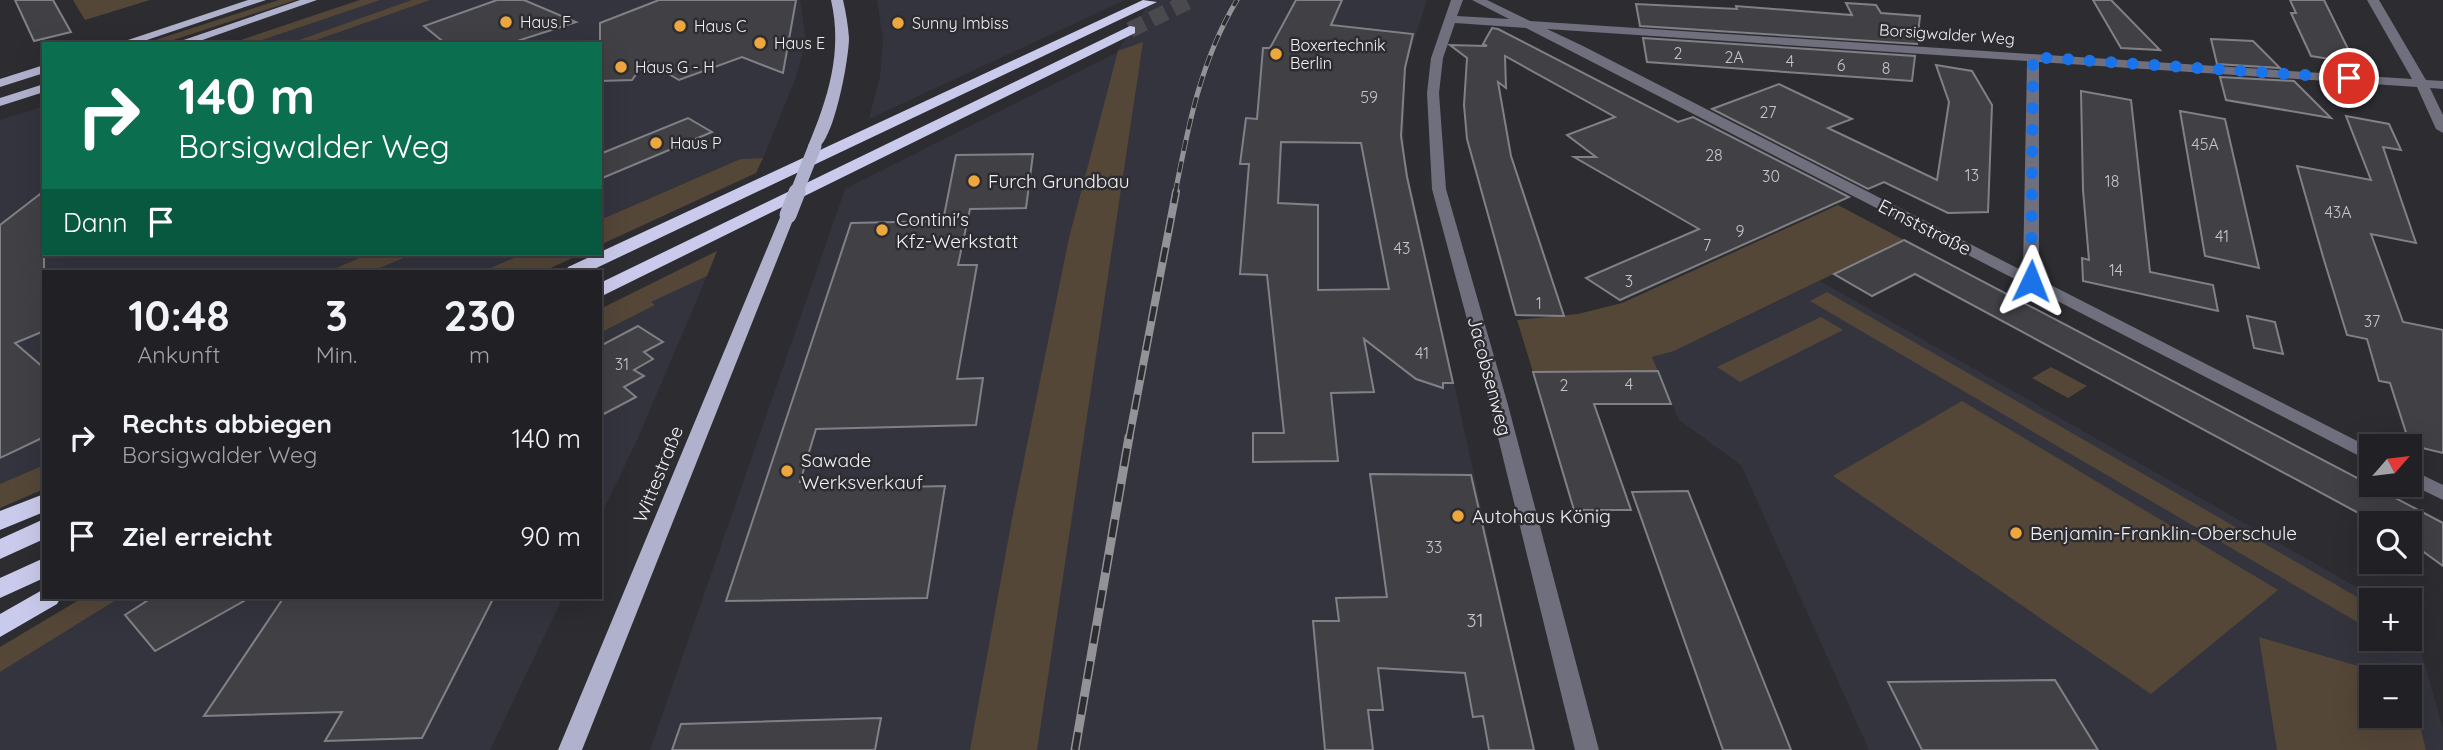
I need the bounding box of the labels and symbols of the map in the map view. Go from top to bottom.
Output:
place label: Haus F [520,12,571,32]
place label: Sunny Imbiss [912,13,1009,33]
marker: Haus F [498,14,514,30]
marker: Sunny Imbiss [890,15,906,31]
place label: Haus C [694,16,746,36]
marker: Haus C [672,18,688,34]
street label: Borsigwalder Weg [1879,19,2015,49]
place label: Haus E [774,33,825,53]
marker: Haus E [752,35,768,51]
place label: Boxertechnik Berlin [1290,35,1386,73]
house number: 2 [1674,43,1683,63]
marker: Boxertechnik Berlin [1268,46,1284,62]
house number: 2A [1724,47,1744,67]
pin [2319,48,2379,108]
house number: 4 [1786,51,1794,71]
house number: 6 [1837,55,1846,75]
place label: Haus G - H [635,57,715,77]
house number: 8 [1882,58,1890,78]
marker: Haus G - H [613,59,629,75]
house number: 59 [1360,87,1378,107]
house number: 27 [1760,102,1776,122]
place label: Haus P [670,133,722,153]
house number: 45A [2191,134,2219,154]
marker: Haus P [648,135,664,151]
house number: 28 [1705,145,1723,165]
house number: 13 [1965,165,1979,185]
house number: 30 [1762,166,1780,186]
place label: Furch Grundbau [988,169,1129,193]
house number: 18 [2105,171,2119,191]
marker: Furch Grundbau [966,173,982,189]
street label: Ernststraße [1875,193,1975,261]
house number: 43A [2324,202,2352,222]
place label: Contini's Kfz-Werkstatt [896,207,1018,253]
house number: 9 [1736,221,1745,241]
marker: Contini's Kfz-Werkstatt [874,222,890,238]
house number: 41 [2215,226,2229,246]
house number: 7 [1703,235,1711,255]
house number: 43 [1394,238,1410,258]
position arrow [1994,244,2068,318]
house number: 14 [2109,260,2123,280]
house number: 3 [1625,271,1633,291]
house number: 1 [1536,293,1542,313]
house number: 37 [2364,311,2380,331]
street label: Jacobsenweg [1463,314,1517,438]
house number: 41 [1415,343,1429,363]
house number: 31 [615,354,629,374]
house number: 4 [1625,374,1633,394]
house number: 2 [1560,375,1569,395]
street label: Wittestraße [628,422,688,526]
north arrow [2359,434,2422,497]
place label: Sawade Werksverkauf [801,448,923,494]
marker: Sawade Werksverkauf [779,463,795,479]
place label: Autohaus König [1472,504,1611,528]
marker: Autohaus König [1450,508,1466,524]
place label: Benjamin-Franklin-Oberschule [2030,521,2297,545]
marker: Benjamin-Franklin-Oberschule [2008,525,2024,541]
house number: 33 [1426,537,1442,557]
house number: 31 [1467,608,1484,632]

